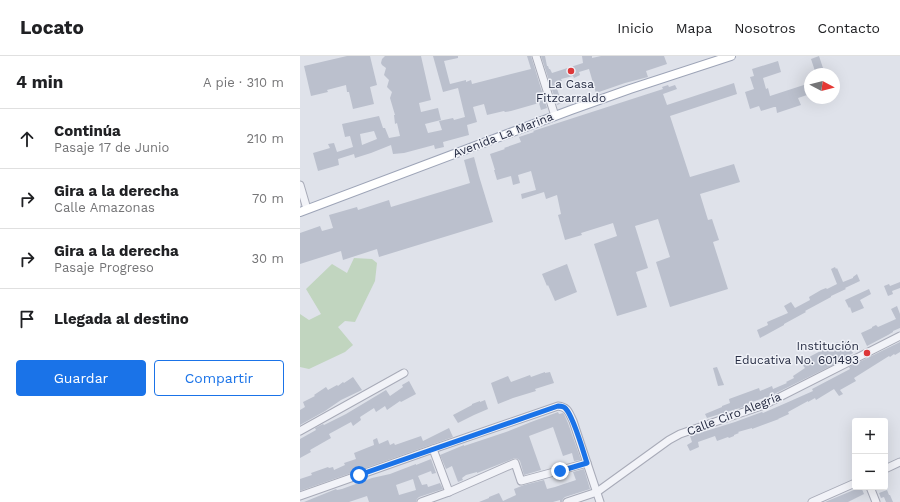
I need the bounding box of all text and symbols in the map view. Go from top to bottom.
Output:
text: Locato [20,16,84,39]
text: Inicio [617,20,654,36]
text: Mapa [676,20,712,36]
text: Nosotros [734,20,796,36]
text: Contacto [818,20,880,36]
marker: La Casa Fitzcarraldo [566,66,576,76]
north arrow [804,68,840,104]
text: 4 min [16,72,63,92]
text: A pie · 310 m [203,75,284,90]
place label: La Casa Fitzcarraldo [536,77,606,105]
street label: Avenida La Marina [451,109,555,161]
text: Continúa [54,122,121,140]
icon: ahead [16,128,38,150]
text: 210 m [246,131,284,146]
text: Pasaje 17 de Junio [54,140,169,155]
text: Gira a la derecha [54,182,179,200]
icon: right [16,188,38,210]
text: 70 m [252,191,284,206]
text: Calle Amazonas [54,200,155,215]
text: Gira a la derecha [54,242,179,260]
icon: right [16,248,38,270]
text: 30 m [252,251,284,266]
text: Pasaje Progreso [54,260,154,275]
icon: arrive [16,308,38,330]
text: Llegada al destino [54,310,189,328]
place label: Institución Educativa No. 601493 [735,339,859,367]
marker: Institución Educativa No. 601493 [862,348,872,358]
button: Guardar [16,360,146,396]
button: Compartir [154,360,284,396]
street label: Calle Ciro Alegría [685,389,783,438]
map controls [852,418,888,490]
button: + [852,418,888,454]
button: − [852,454,888,490]
route end [551,462,569,480]
route start [350,466,368,484]

